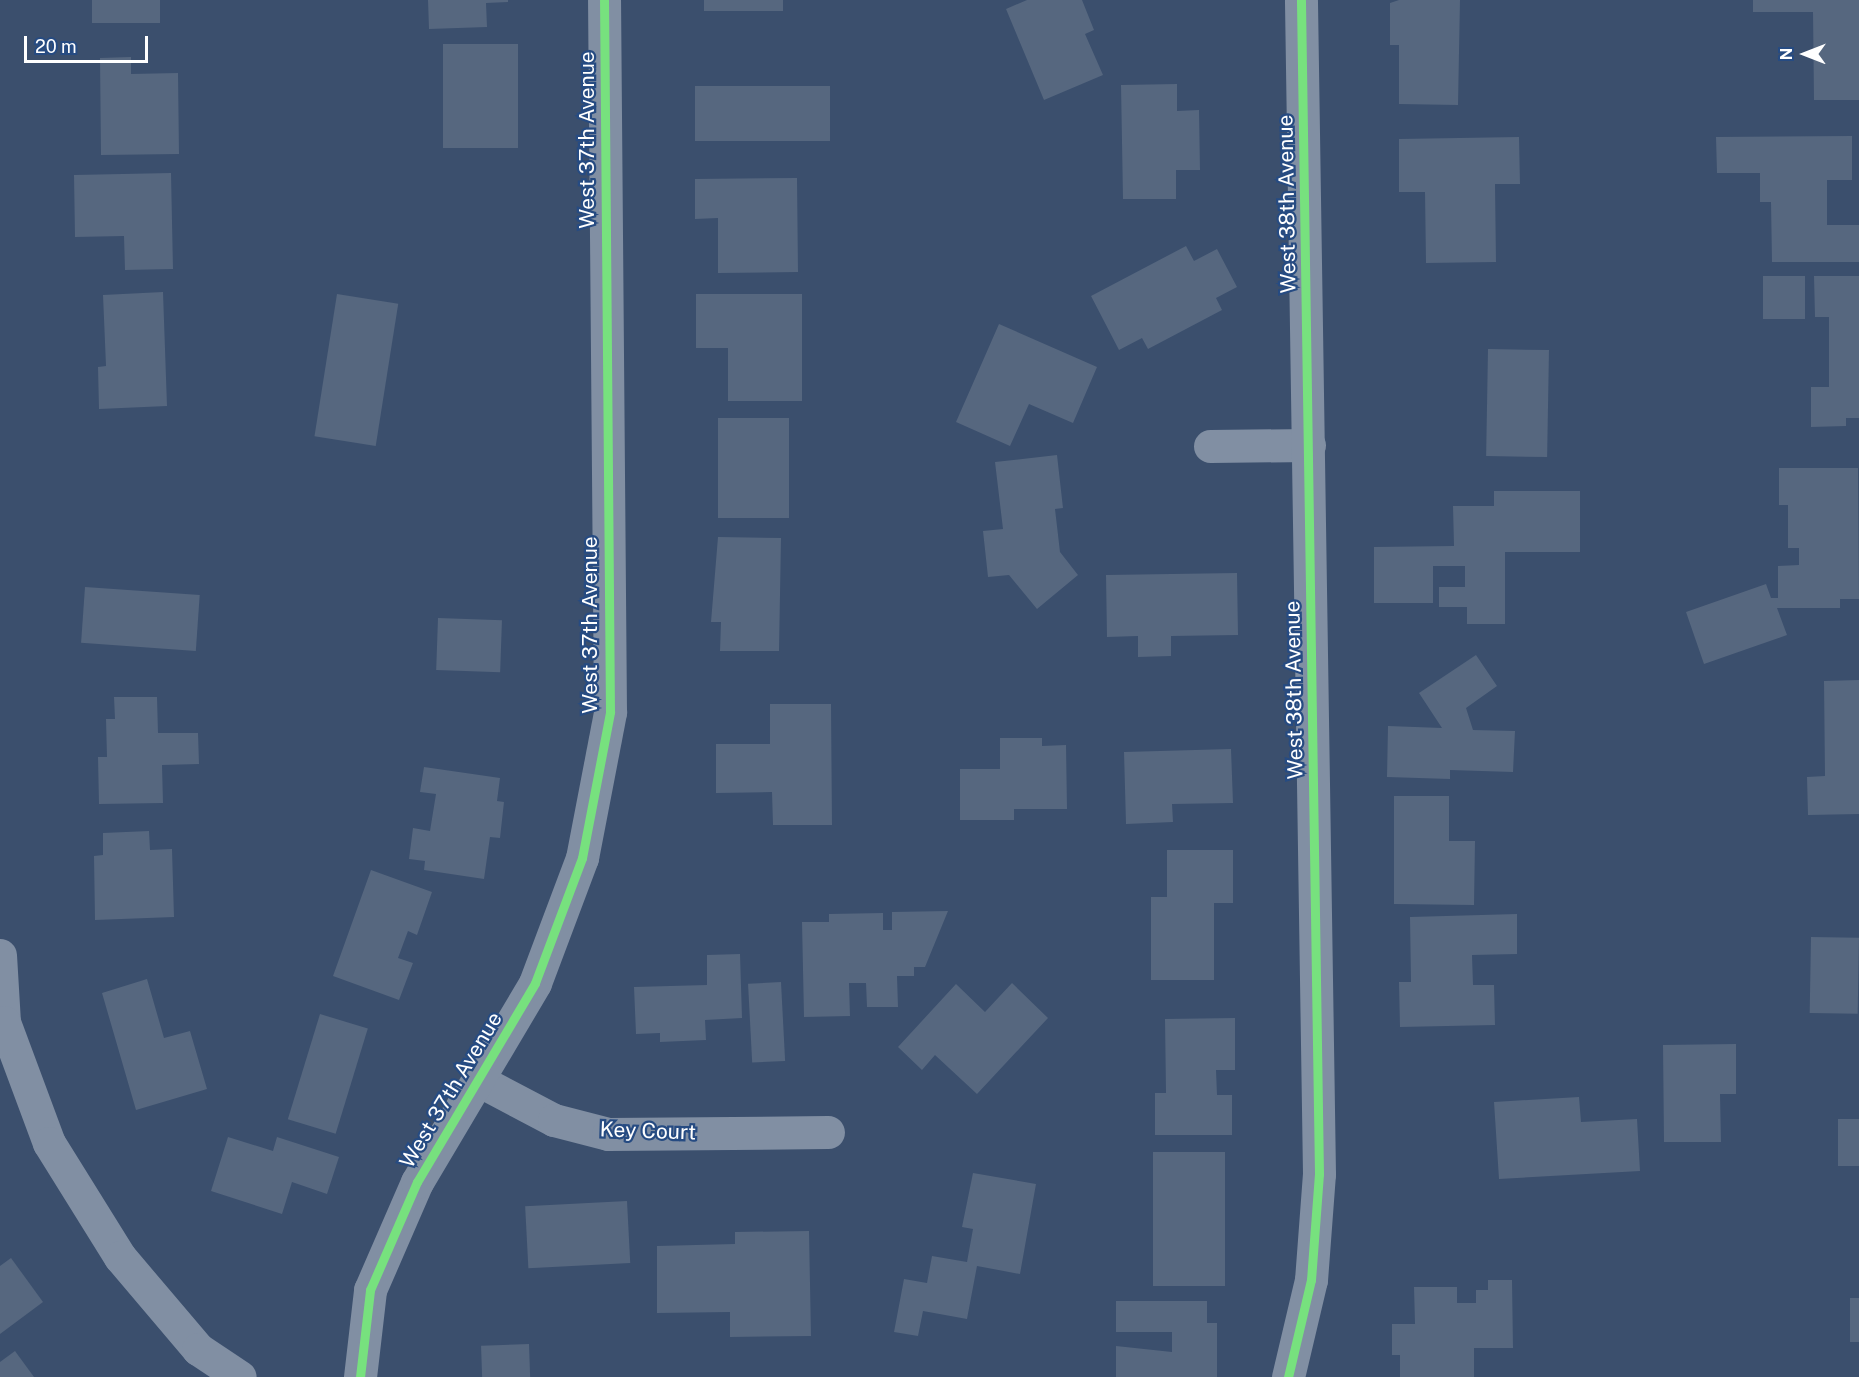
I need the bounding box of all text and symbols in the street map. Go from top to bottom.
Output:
scale bar [27,24,152,62]
north arrow [1775,24,1835,84]
text: 20 m [35,36,77,57]
text: N [1777,48,1796,60]
street label: West 37th Avenue [574,51,600,229]
street label: West 38th Avenue [1273,114,1301,294]
street label: West 37th Avenue [577,536,603,714]
street label: West 38th Avenue [1280,600,1308,780]
street label: West 37th Avenue [394,1007,508,1173]
street label: Key Court [599,1117,697,1145]

